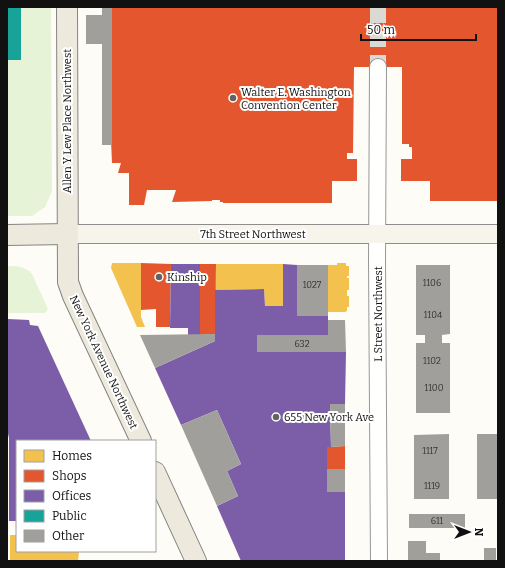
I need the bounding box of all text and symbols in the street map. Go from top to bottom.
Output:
scale bar [361,16,476,42]
text: 50 m [367,23,396,37]
street label: Allen Y Lew Place Northwest [61,49,74,193]
place label: Walter E. Washington Convention Center [241,86,351,112]
marker: Walter E. Washington Convention Center [228,93,238,103]
street label: 7th Street Northwest [200,228,306,241]
street label: L Street Northwest [372,266,385,362]
place label: Kinship [167,271,207,284]
marker: Kinship [154,272,164,282]
house number: 1106 [423,278,441,288]
house number: 1027 [303,280,322,290]
street label: New York Avenue Northwest [67,293,140,431]
house number: 1104 [424,310,443,320]
house number: 632 [294,339,310,349]
house number: 1102 [423,356,441,366]
house number: 1100 [425,383,444,393]
place label: 655 New York Ave [284,411,374,424]
marker: 655 New York Ave [271,412,281,422]
legend [16,440,156,552]
house number: 1117 [422,446,438,456]
text: Homes [52,449,92,463]
text: Shops [52,469,87,483]
house number: 1119 [424,481,440,491]
text: Offices [52,489,91,503]
text: Public [52,509,87,523]
north arrow [449,512,489,552]
house number: 611 [431,516,444,526]
text: N [472,528,485,537]
text: Other [52,529,85,543]

